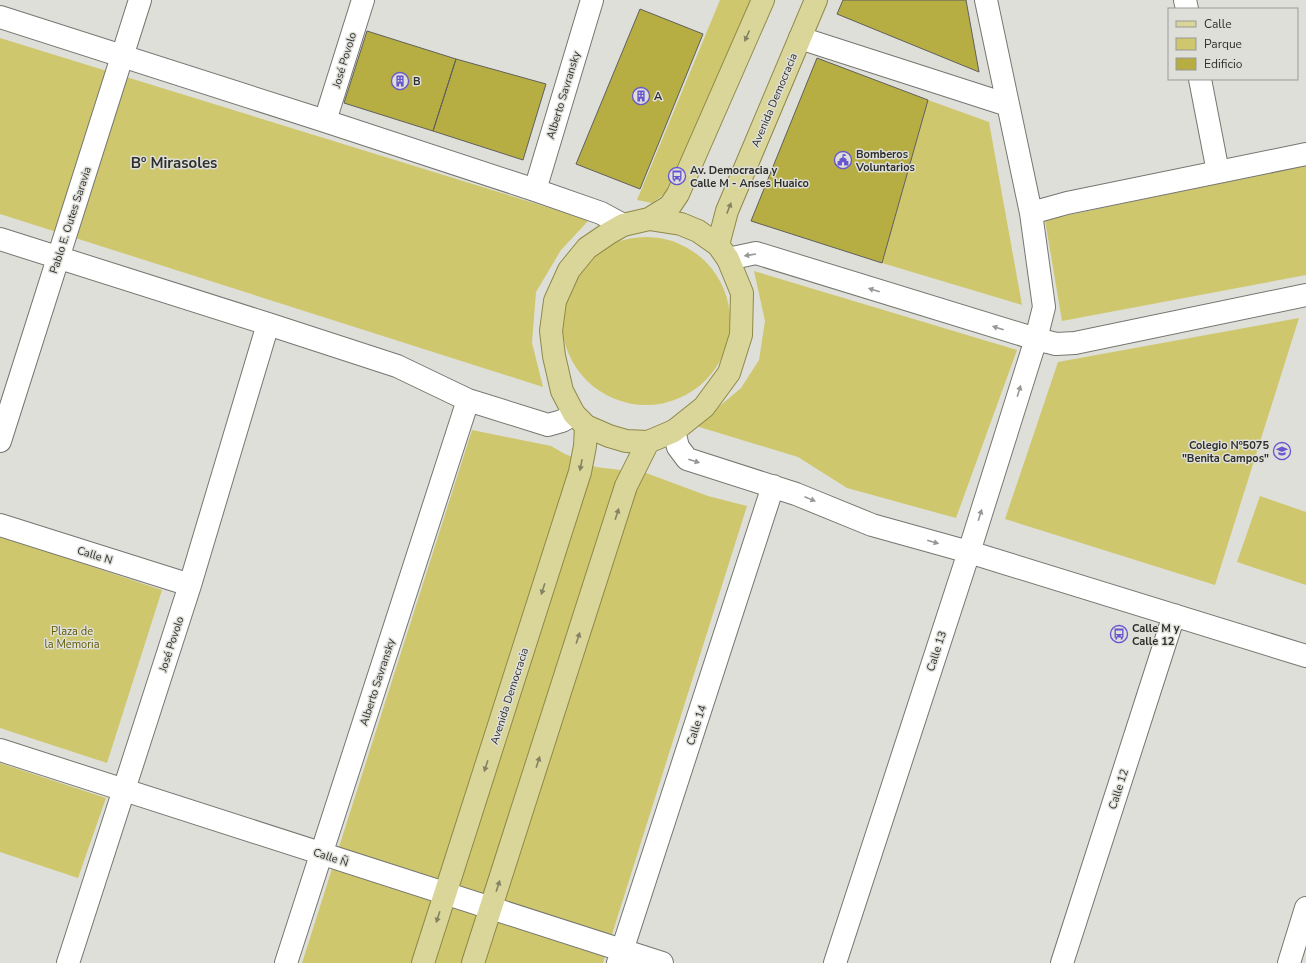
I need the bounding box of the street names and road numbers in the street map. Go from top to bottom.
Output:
street label: José Povolo [329,30,360,91]
street label: Alberto Savransky [543,49,584,141]
street label: Avenida Democracia [748,51,801,150]
street label: Pablo E. Outes Saravia [46,165,95,276]
street label: Calle N [75,543,114,568]
street label: José Povolo [155,615,187,675]
street label: Calle 13 [923,629,950,673]
street label: Alberto Savransky [356,636,399,728]
street label: Avenida Democracia [487,646,532,746]
street label: Calle 14 [683,703,710,747]
street label: Calle 12 [1105,767,1132,811]
street label: Calle Ñ [311,845,350,870]

